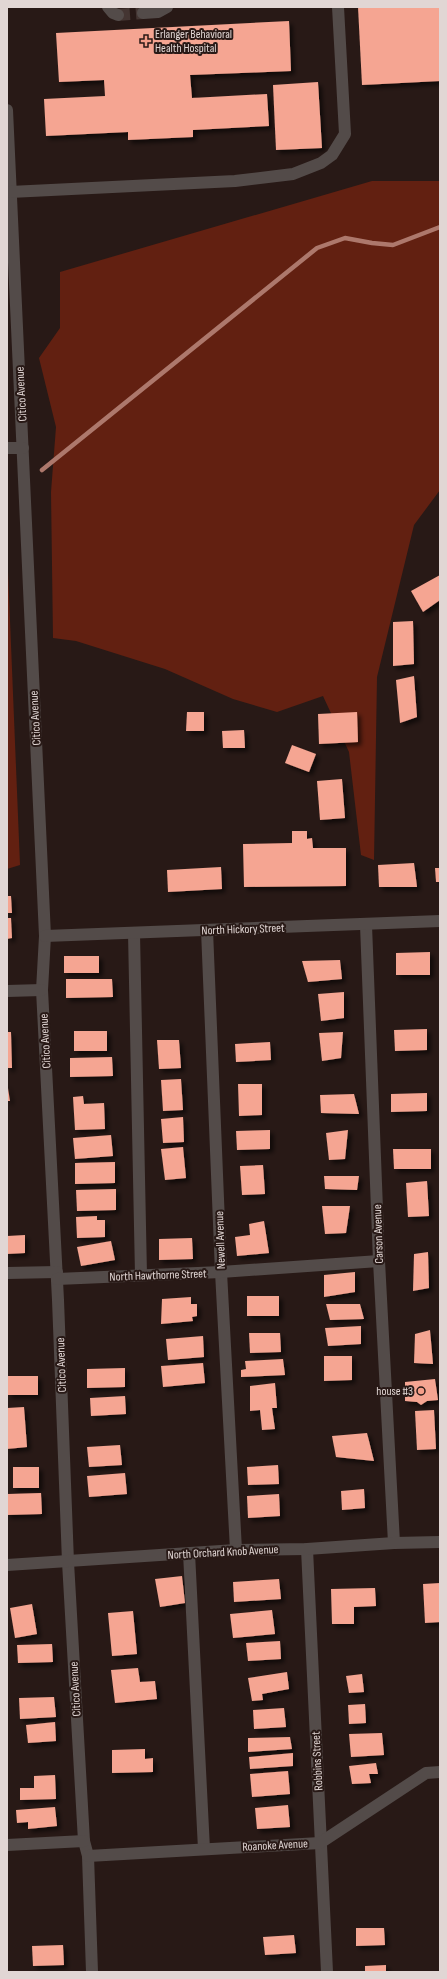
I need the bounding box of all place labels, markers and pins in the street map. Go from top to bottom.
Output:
place label: Erlanger Behavioral Health Hospital [155,27,232,56]
marker: Erlanger Behavioral Health Hospital [140,35,152,47]
place label: house #3 [376,1384,413,1399]
marker: house #3 [416,1386,426,1396]

